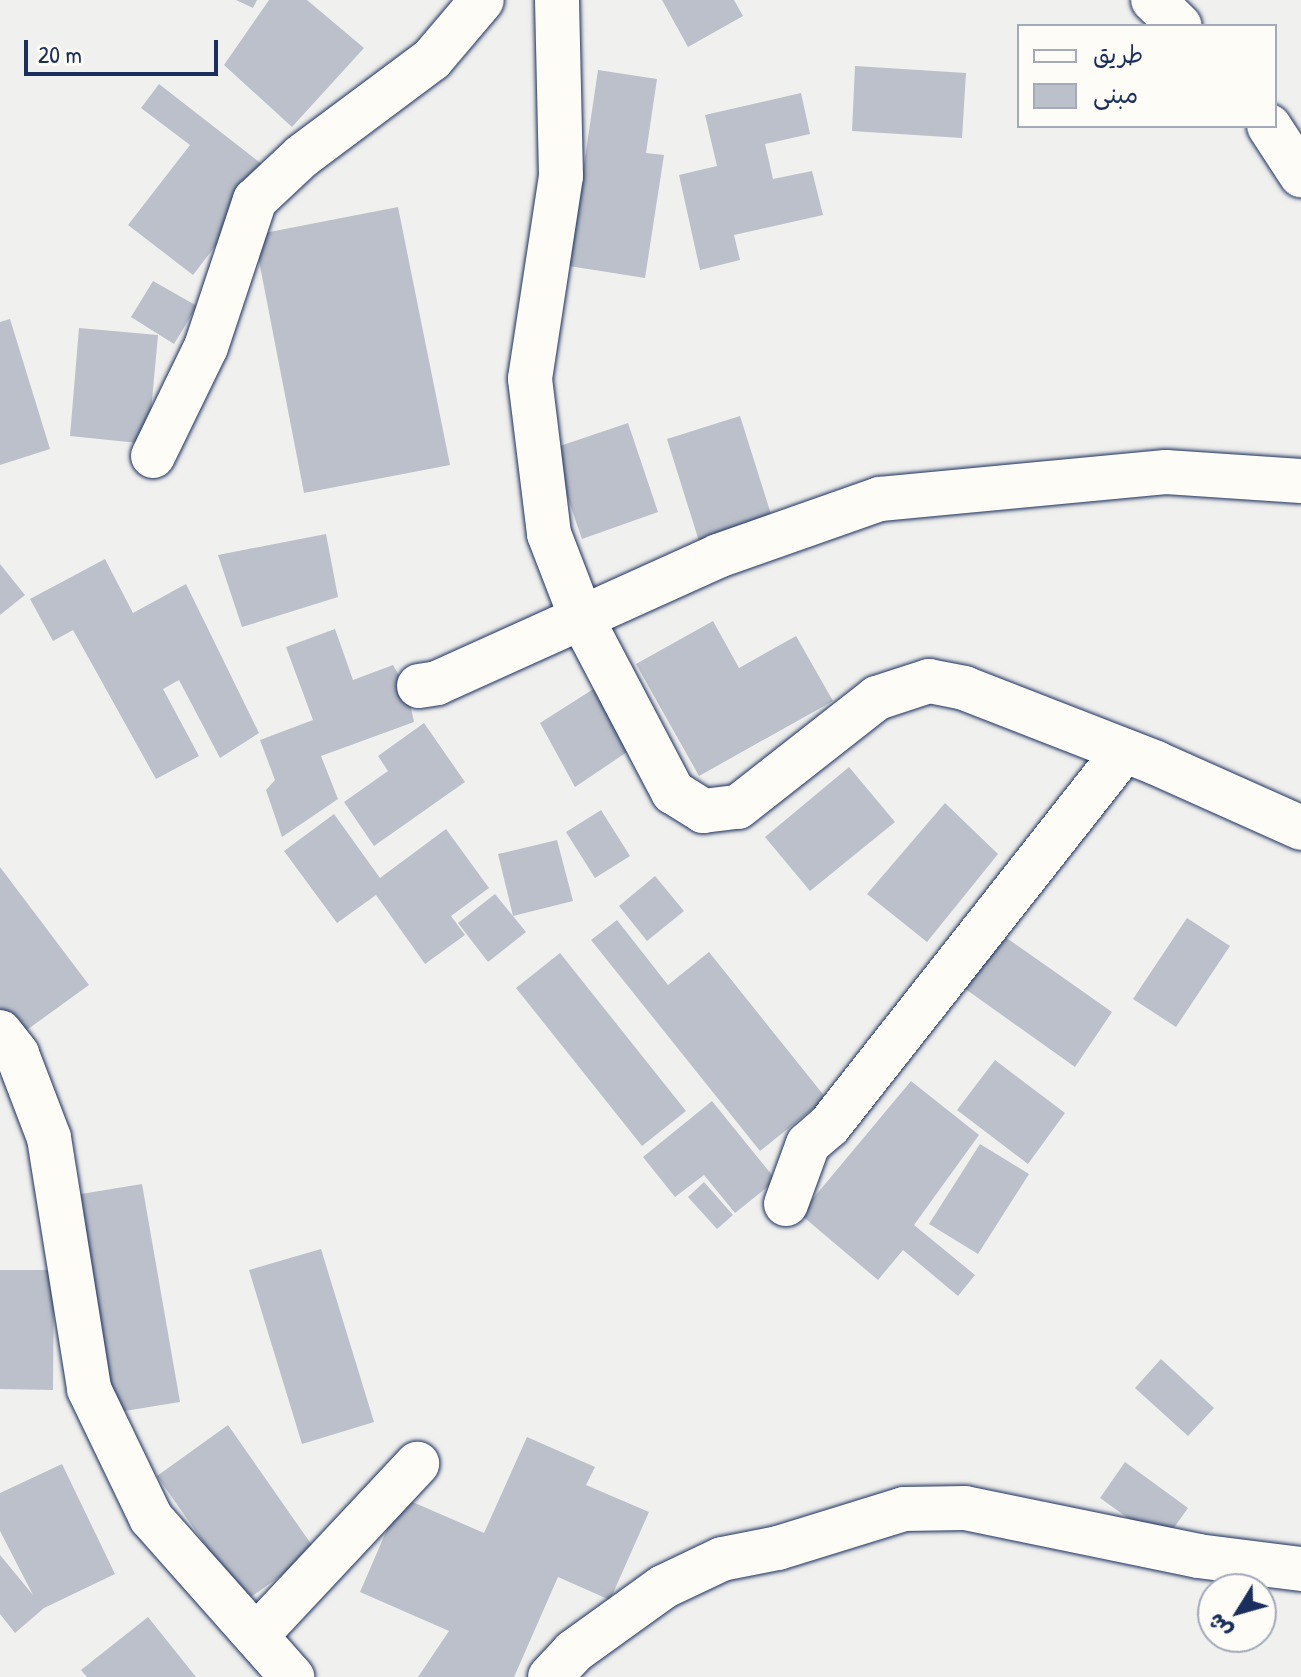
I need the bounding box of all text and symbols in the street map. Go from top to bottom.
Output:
scale bar [28,24,222,74]
legend [1017,24,1277,128]
text: 20 m [38,38,82,70]
text: طريق [1093,38,1143,70]
text: مبنى [1093,78,1138,110]
north arrow [1197,1573,1277,1653]
text: ش [1200,1608,1239,1645]

